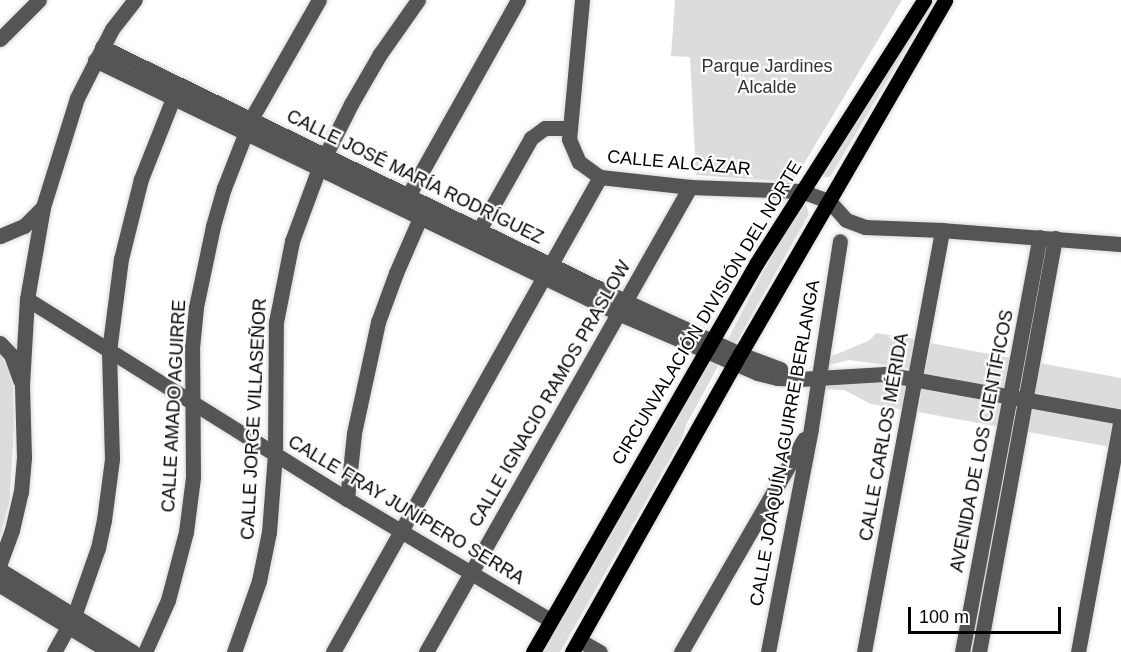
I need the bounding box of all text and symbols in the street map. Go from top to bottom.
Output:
park label: Parque Jardines Alcalde [701,56,833,98]
street label: CALLE JOSÉ MARÍA RODRÍGUEZ [283,105,547,249]
street label: CALLE ALCÁZAR [606,146,752,180]
street label: CIRCUNVALACIÓN DIVISIÓN DEL NORTE [607,157,807,469]
street label: CALLE IGNACIO RAMOS PRASLOW [465,257,635,531]
street label: CALLE JOAQUÍN AGUIRRE BERLANGA [746,278,824,608]
street label: CALLE AMADO AGUIRRE [158,298,190,514]
street label: CALLE JORGE VILLASEÑOR [237,298,271,540]
street label: AVENIDA DE LOS CIENTÍFICOS [946,308,1018,574]
street label: CALLE CARLOS MÉRIDA [855,331,913,543]
street label: CALLE FRAY JUNÍPERO SERRA [284,431,528,589]
scale bar [911,595,1064,633]
text: 100 m [919,607,969,627]

